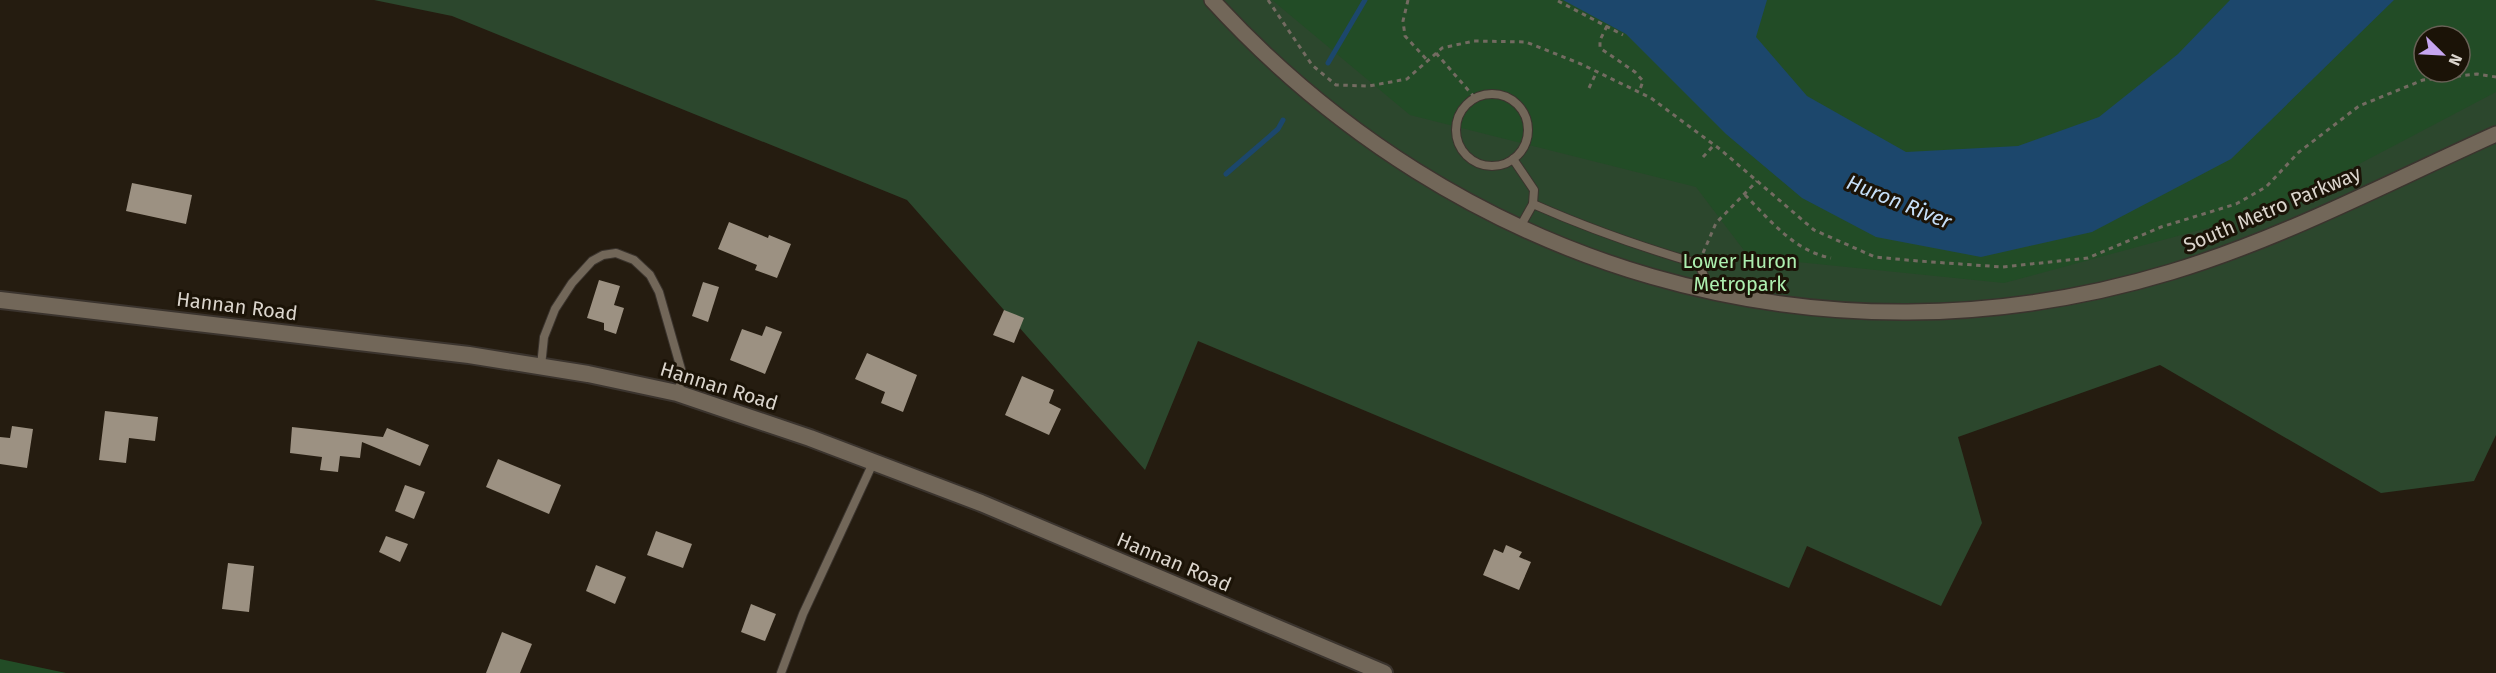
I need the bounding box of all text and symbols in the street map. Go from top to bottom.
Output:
north arrow [2412,24,2472,84]
text: N [2444,51,2466,69]
street label: South Metro Parkway [2180,161,2364,257]
water label: Huron River [1843,169,1956,235]
park label: Lower Huron Metropark [1682,249,1798,296]
street label: Hannan Road [175,287,299,325]
street label: Hannan Road [657,357,781,415]
street label: Hannan Road [1113,527,1235,597]

